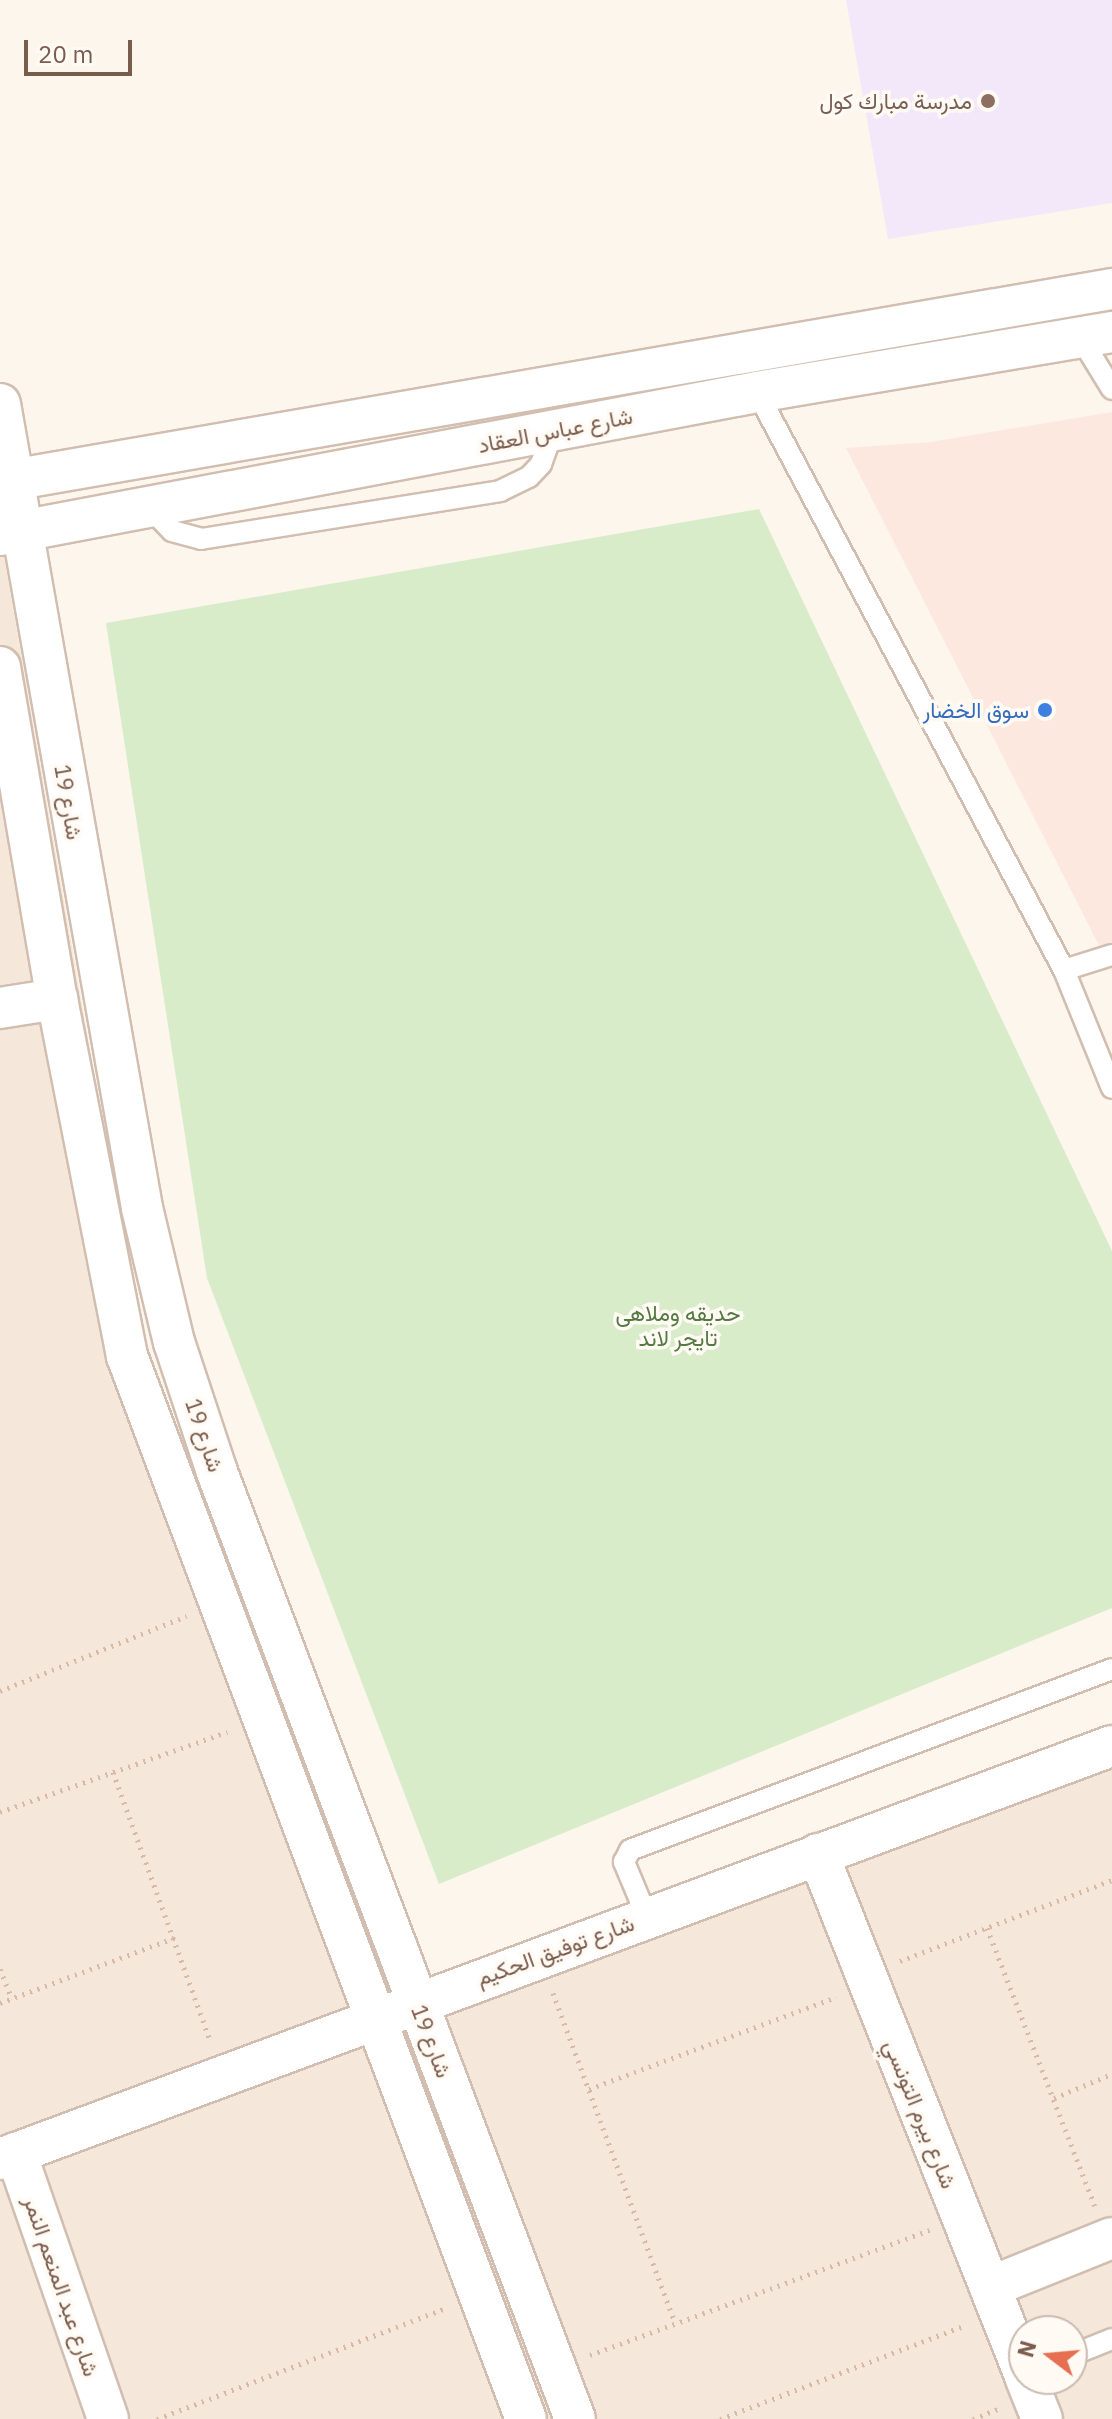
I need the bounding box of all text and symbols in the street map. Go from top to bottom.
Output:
scale bar [28,24,136,74]
text: 20 m [38,38,93,70]
place label: مدرسة مبارك كول [819,88,972,114]
marker: مدرسة مبارك كول [979,92,997,110]
street label: شارع عباس العقاد [476,402,634,458]
place label: سوق الخضار [923,697,1029,723]
marker: سوق الخضار [1036,701,1054,719]
street label: شارع 19 [49,762,89,842]
park label: حديقه وملاهى تايجر لاند [615,1299,741,1350]
street label: شارع 19 [180,1395,230,1475]
street label: شارع توفيق الحكيم [473,1909,637,1991]
street label: شارع 19 [406,2001,458,2081]
street label: شارع بيرم التونسي [879,2036,963,2192]
street label: شارع عبد المنعم النمر [19,2193,105,2379]
north arrow [1008,2315,1088,2395]
text: N [1010,2337,1043,2360]

